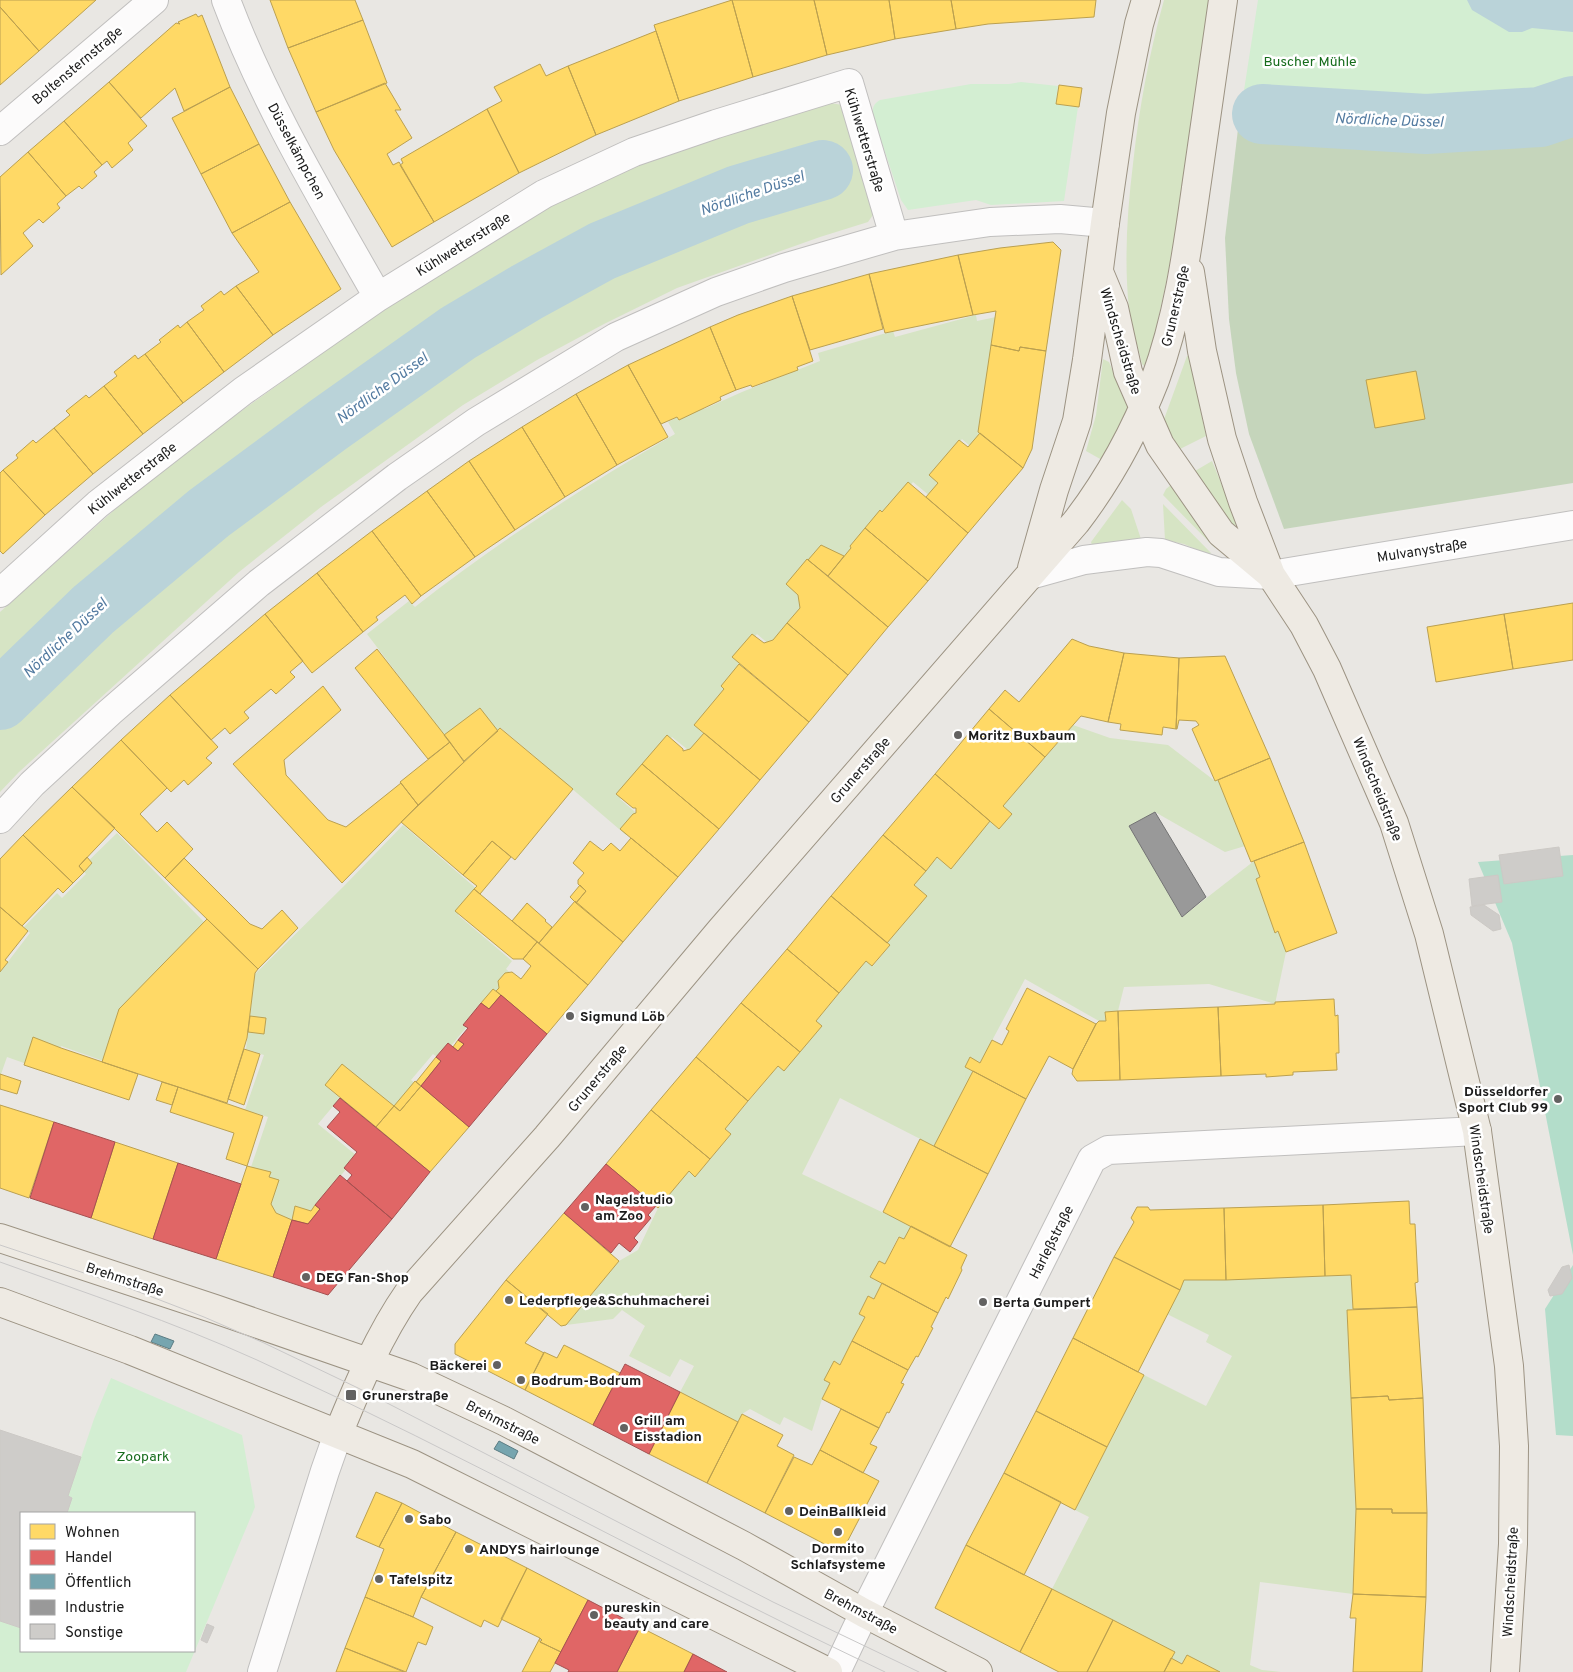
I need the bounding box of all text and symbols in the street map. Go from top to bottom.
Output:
street label: Boltensternstraße [29,23,127,109]
park label: Buscher Mühle [1263,54,1357,71]
street label: Kühlwetterstraße [840,86,887,195]
street label: Düsselkämpchen [263,101,328,203]
water label: Nördliche Düssel [1334,110,1445,133]
water label: Nördliche Düssel [698,167,808,221]
street label: Kühlwetterstraße [413,209,514,281]
street label: Grunerstraße [1159,264,1194,349]
street label: Windscheidstraße [1095,286,1144,397]
water label: Nördliche Düssel [333,349,433,429]
street label: Kühlwetterstraße [85,439,181,519]
street label: Mulvanystraße [1376,536,1469,567]
water label: Nördliche Düssel [20,594,113,683]
place label: Moritz Buxbaum [968,728,1076,745]
marker: Moritz Buxbaum [952,729,964,741]
street label: Grunerstraße [828,734,895,808]
street label: Windscheidstraße [1348,735,1405,844]
place label: Sigmund Löb [580,1009,665,1026]
marker: Sigmund Löb [564,1010,576,1022]
street label: Grunerstraße [565,1042,631,1116]
place label: Düsseldorfer Sport Club 99 [1458,1084,1548,1117]
marker: Düsseldorfer Sport Club 99 [1552,1093,1564,1105]
street label: Windscheidstraße [1464,1123,1497,1235]
place label: Nagelstudio am Zoo [595,1192,673,1225]
marker: Nagelstudio am Zoo [579,1201,591,1213]
street label: Harleßstraße [1027,1203,1078,1282]
street label: Brehmstraße [84,1260,166,1301]
place label: DEG Fan-Shop [316,1270,409,1287]
marker: DEG Fan-Shop [300,1271,312,1283]
place label: Lederpflege&Schuhmacherei [519,1293,709,1310]
marker: Lederpflege&Schuhmacherei [503,1294,515,1306]
place label: Berta Gumpert [993,1295,1091,1312]
marker: Berta Gumpert [977,1296,989,1308]
place label: Bäckerei [429,1358,487,1375]
marker: Bäckerei [491,1359,503,1371]
place label: Bodrum-Bodrum [531,1373,641,1390]
marker: Bodrum-Bodrum [515,1374,527,1386]
marker: Grunerstraße [344,1388,358,1402]
place label: Grunerstraße [362,1388,449,1405]
street label: Brehmstraße [463,1397,542,1449]
place label: Grill am Eisstadion [634,1413,702,1446]
marker: Grill am Eisstadion [618,1422,630,1434]
park label: Zoopark [116,1449,170,1466]
place label: DeinBallkleid [799,1504,886,1521]
marker: DeinBallkleid [783,1505,795,1517]
legend [20,1512,195,1652]
place label: Sabo [419,1512,452,1529]
marker: Sabo [403,1513,415,1525]
text: Wohnen [65,1524,120,1543]
marker: Dormito Schlafsysteme [832,1526,844,1538]
street label: Windscheidstraße [1500,1526,1523,1638]
place label: Dormito Schlafsysteme [790,1541,886,1574]
place label: ANDYS hairlounge [479,1542,600,1559]
marker: ANDYS hairlounge [463,1543,475,1555]
text: Handel [65,1549,112,1568]
place label: Tafelspitz [389,1572,453,1589]
text: Öffentlich [65,1573,132,1593]
marker: Tafelspitz [373,1573,385,1585]
street label: Brehmstraße [821,1586,900,1639]
text: Industrie [65,1599,124,1618]
place label: pureskin beauty and care [604,1600,709,1633]
marker: pureskin beauty and care [588,1609,600,1621]
text: Sonstige [65,1624,123,1643]

